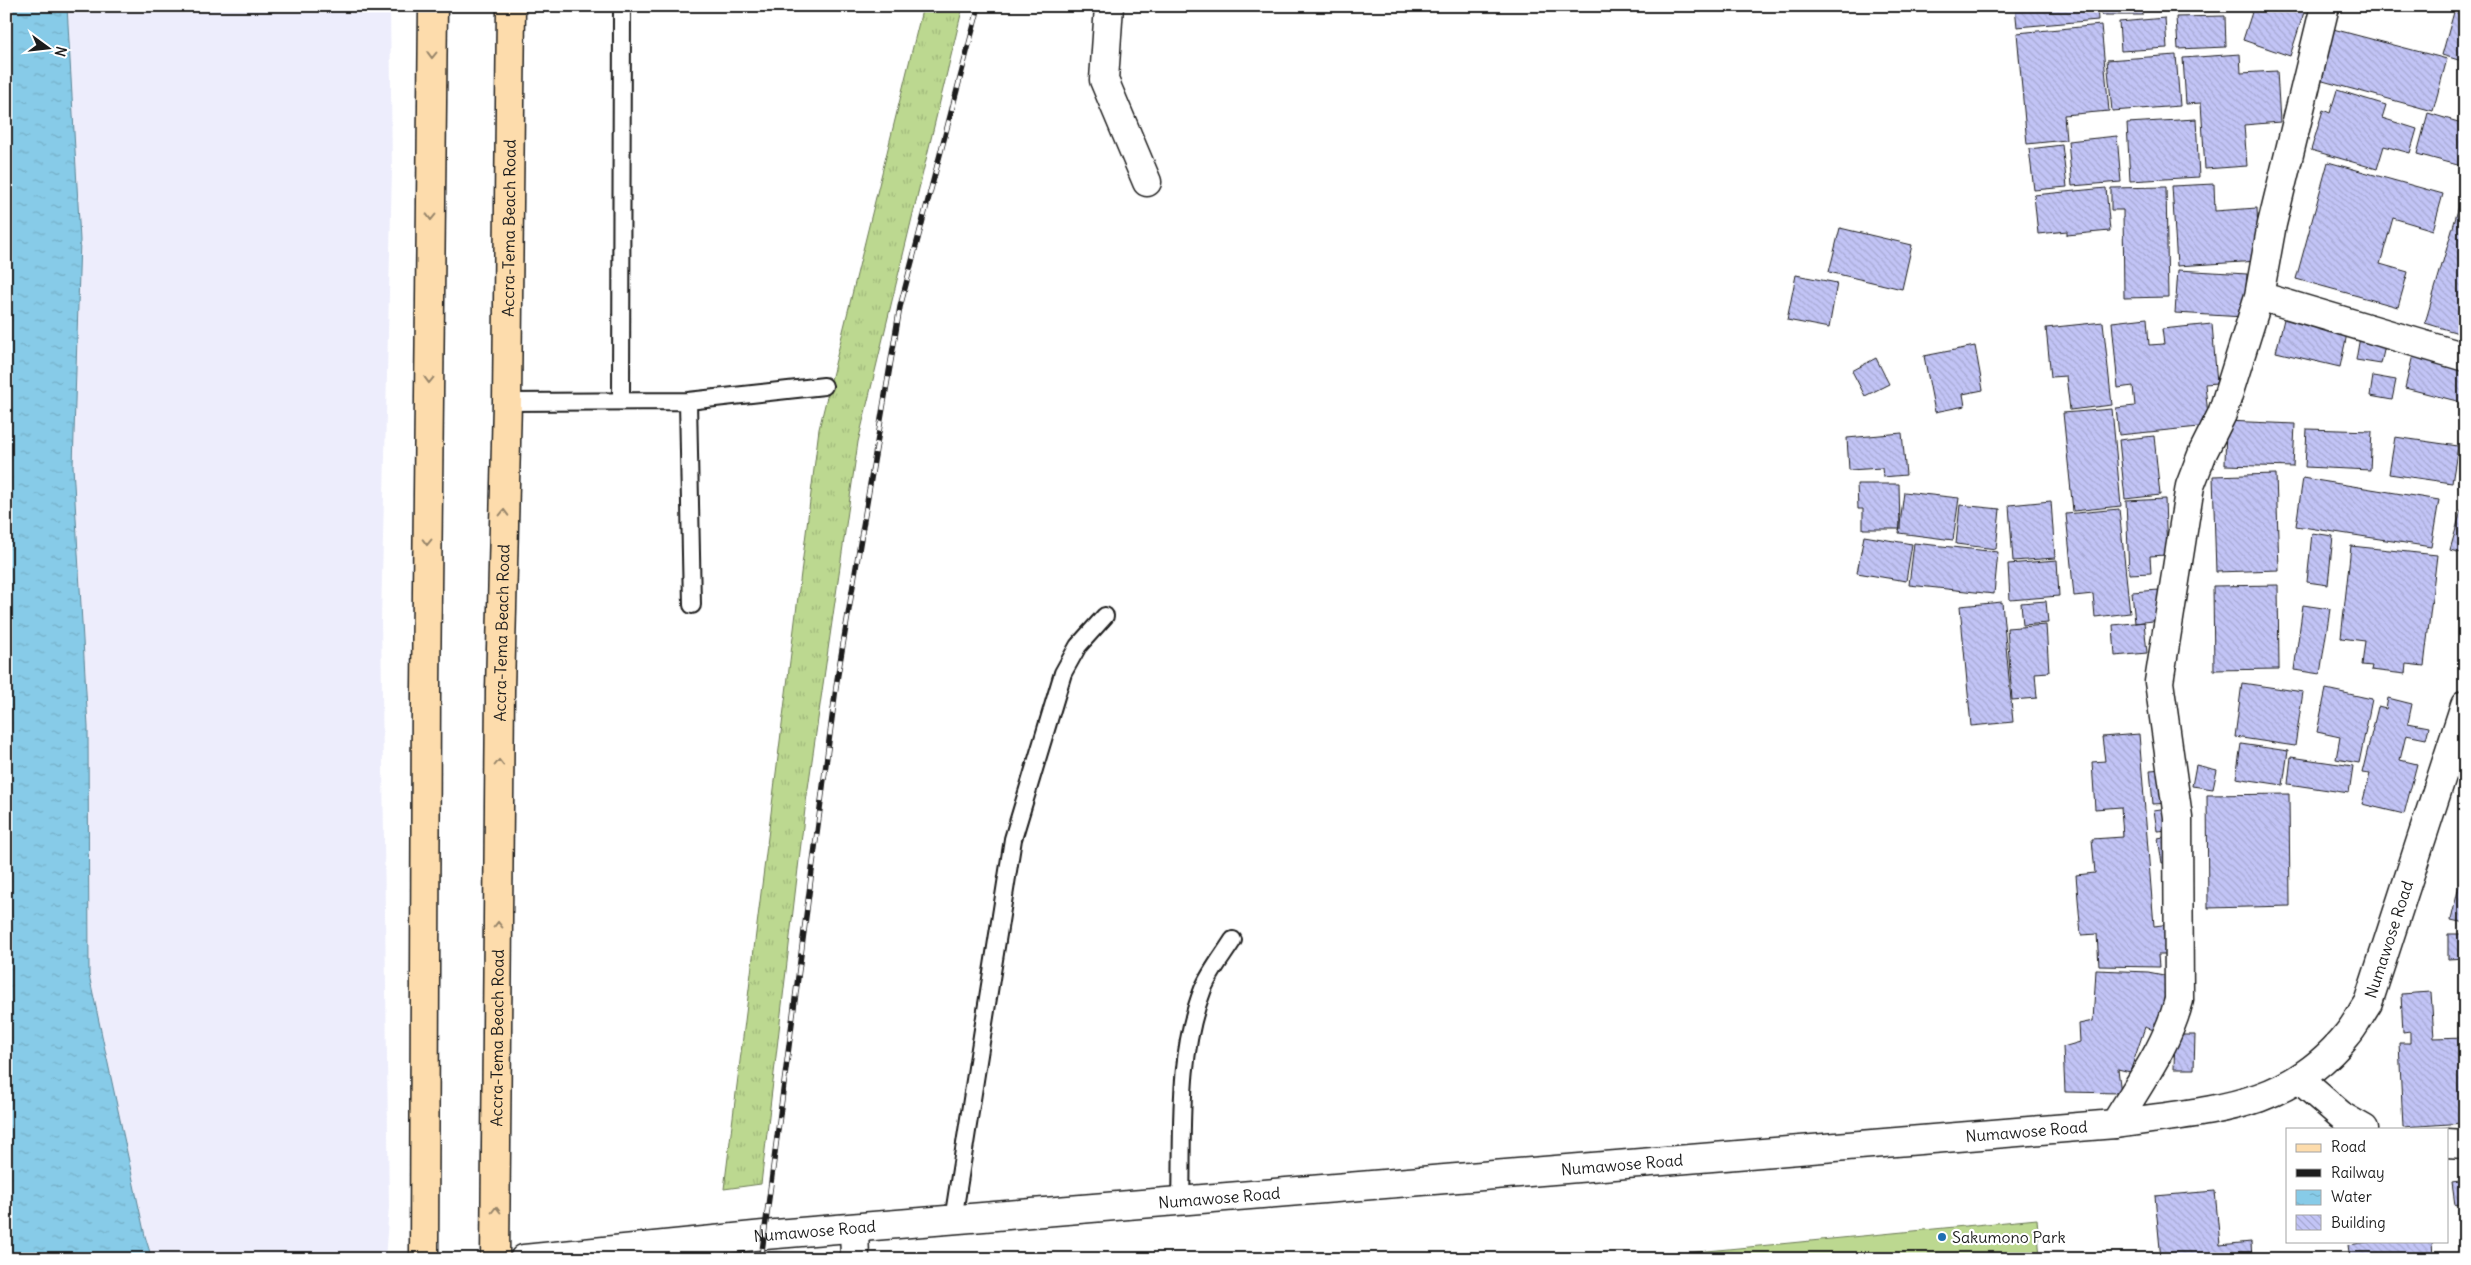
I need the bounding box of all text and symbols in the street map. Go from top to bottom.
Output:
north arrow [22,22,72,72]
text: N [51,44,71,58]
one-way arrow [427,51,438,59]
street label: Accra-Tema Beach Road [498,139,520,317]
one-way arrow [426,214,436,222]
one-way arrow [424,376,434,384]
one-way arrow [499,508,509,516]
one-way arrow [422,539,432,547]
street label: Accra-Tema Beach Road [490,544,514,722]
one-way arrow [494,758,505,766]
street label: Numawose Road [2360,878,2417,1001]
one-way arrow [493,921,503,928]
street label: Accra-Tema Beach Road [486,949,508,1127]
street label: Numawose Road [1965,1116,2088,1146]
legend [2286,1128,2448,1242]
text: Road [2331,1137,2366,1156]
street label: Numawose Road [1560,1150,1684,1179]
text: Railway [2331,1163,2385,1182]
street label: Numawose Road [1157,1183,1281,1213]
text: Water [2331,1187,2372,1206]
one-way arrow [491,1206,501,1214]
text: Building [2331,1213,2386,1232]
street label: Numawose Road [753,1216,876,1246]
place label: Sakumono Park [1952,1227,2066,1247]
marker: Sakumono Park [1936,1231,1948,1243]

